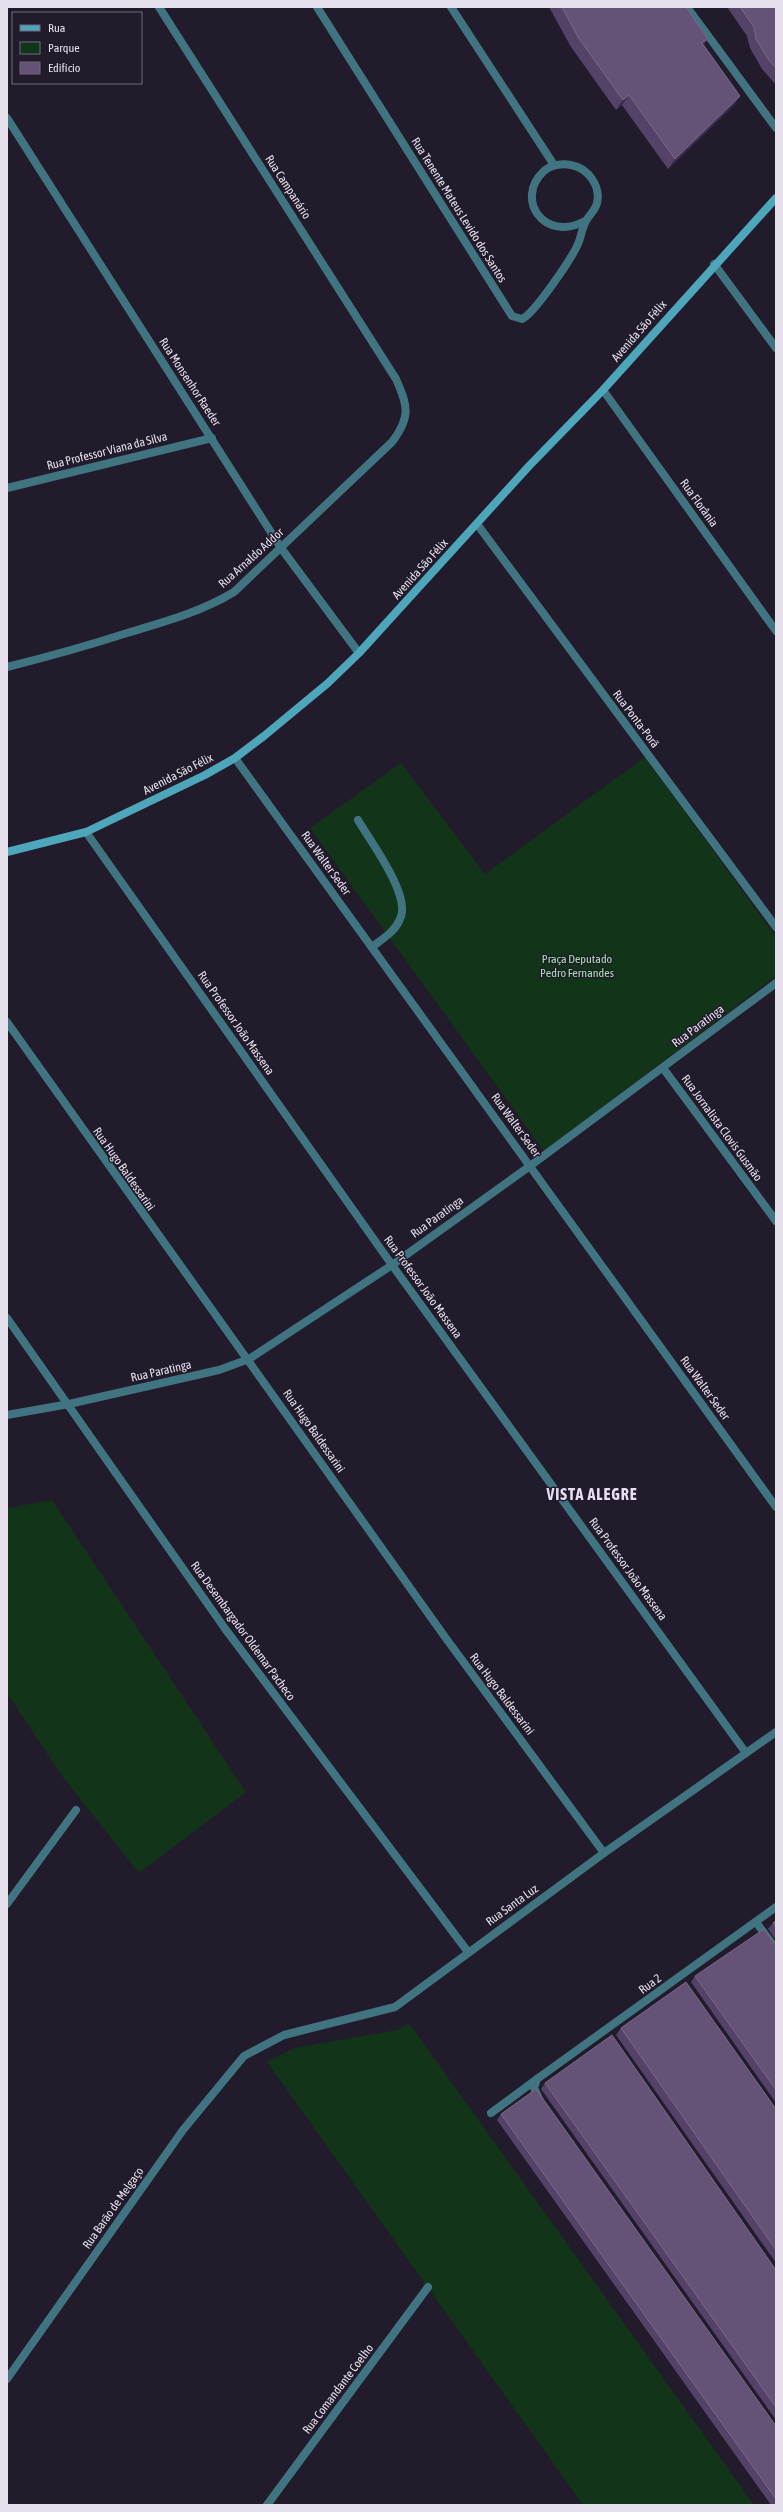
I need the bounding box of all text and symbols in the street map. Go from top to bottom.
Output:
legend [12,12,142,84]
text: Rua [48,21,65,35]
text: Parque [48,41,80,55]
text: Edifício [48,61,81,75]
street label: Rua Tenente Mateus Levido dos Santos [409,135,509,285]
street label: Rua Campanário [262,152,314,222]
street label: Avenida São Félix [609,297,669,364]
street label: Rua Monsenhor Raeder [156,335,224,429]
street label: Rua Professor Viana da Silva [45,429,169,473]
street label: Rua Florânia [677,476,721,530]
street label: Rua Arnaldo Addor [216,525,287,591]
street label: Avenida São Félix [389,536,451,602]
street label: Rua Ponta-Porã [610,687,662,751]
street label: Avenida São Félix [141,750,215,798]
street label: Rua Walter Seder [298,828,354,898]
park label: Praça Deputado Pedro Fernandes [540,952,614,980]
street label: Rua Professor João Massena [195,968,277,1078]
street label: Rua Paratinga [669,1002,727,1050]
street label: Rua Jornalista Clovis Gusmão [679,1072,766,1184]
street label: Rua Walter Seder [488,1090,544,1160]
street label: Rua Hugo Baldessarini [90,1125,158,1213]
street label: Rua Paratinga [408,1193,466,1241]
street label: Rua Professor João Massena [381,1233,465,1341]
street label: Rua Walter Seder [677,1353,733,1423]
street label: Rua Paratinga [129,1357,193,1385]
street label: Rua Hugo Baldessarini [280,1387,348,1475]
district label: VISTA ALEGRE [545,1485,638,1503]
street label: Rua Professor João Massena [586,1515,670,1623]
street label: Rua Desembargador Oldemar Pacheco [188,1559,298,1704]
street label: Rua Hugo Baldessarini [467,1650,537,1738]
street label: Rua Santa Luz [483,1881,541,1929]
street label: Rua 2 [636,1971,664,1997]
street label: Rua Barão de Melgaço [80,2164,147,2251]
street label: Rua Comandante Coelho [300,2341,377,2437]

